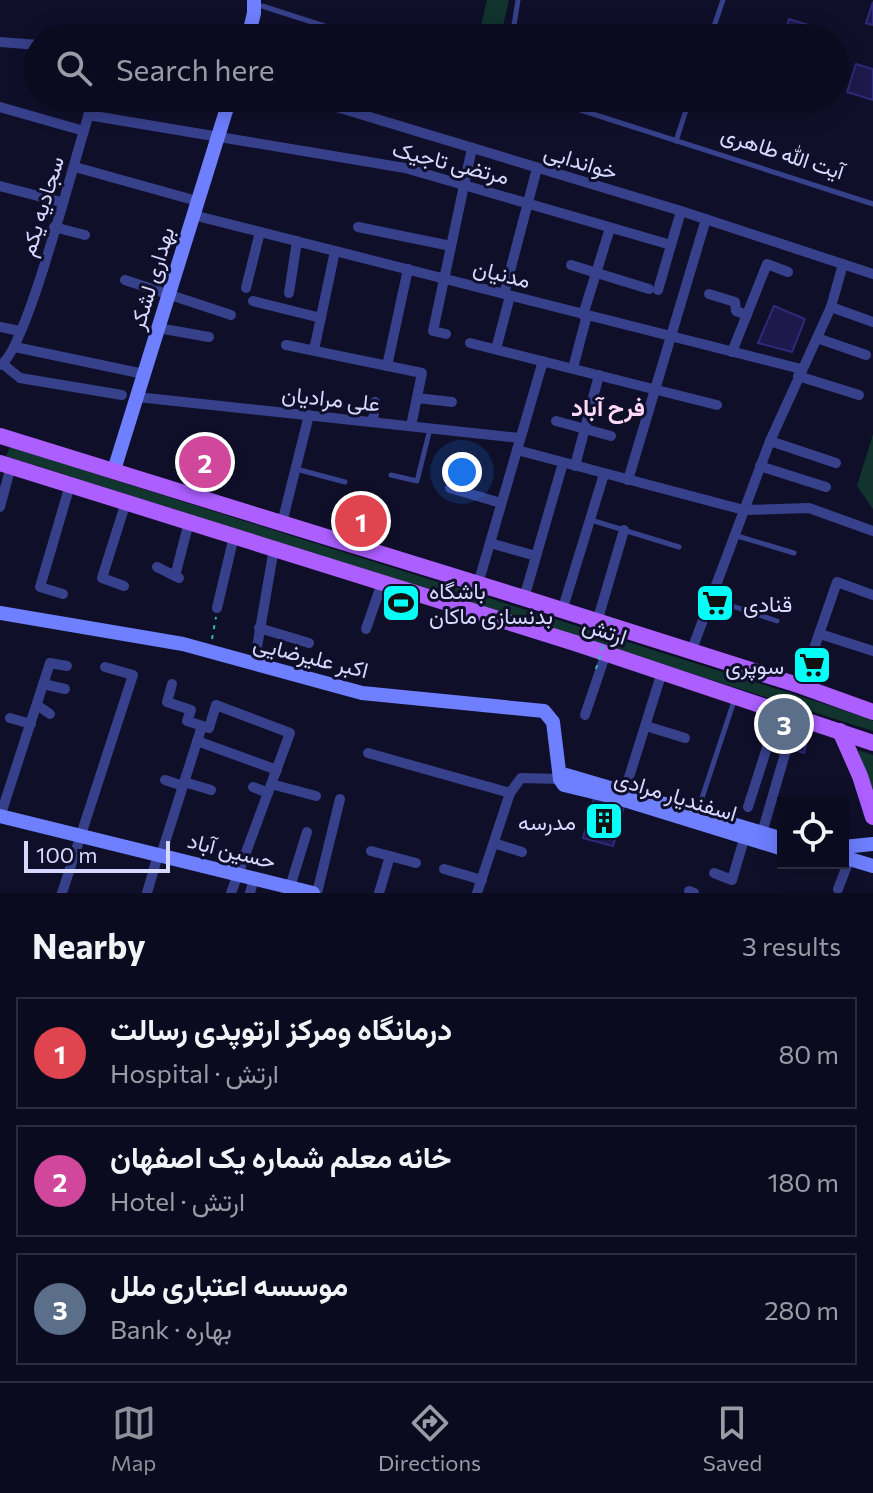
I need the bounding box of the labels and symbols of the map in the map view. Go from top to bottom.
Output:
street label: آیت الله طاهری [718,119,850,186]
street label: مرتضی تاجیک [390,134,512,191]
street label: خواندابی [541,137,621,186]
street label: سجادیه یکم [13,153,71,260]
street label: بهداری لشکر [122,223,180,334]
street label: مدنیان [470,253,534,293]
street label: علی مرادیان [280,379,382,418]
district label: فرح آباد [571,392,645,424]
pin: 2 [179,432,231,492]
your location [442,452,482,492]
pin: 1 [335,491,387,551]
place label: باشگاه بدنسازی ماکان [429,577,553,630]
sports icon: باشگاه بدنسازی ماکان [380,582,422,624]
supermarket icon: قنادی [694,582,736,624]
place label: قنادی [743,590,792,618]
street label: ارتش [579,610,631,651]
street label: اکبر علیرضایی [250,629,371,684]
supermarket icon: سوپری [791,644,833,686]
place label: سوپری [725,652,784,681]
pin: 3 [758,694,810,754]
street label: اسفندیار مرادی [611,764,741,827]
building icon: مدرسه [583,800,625,842]
place label: مدرسه [518,808,576,836]
street label: حسین آباد [185,826,279,875]
scale bar [24,837,170,873]

